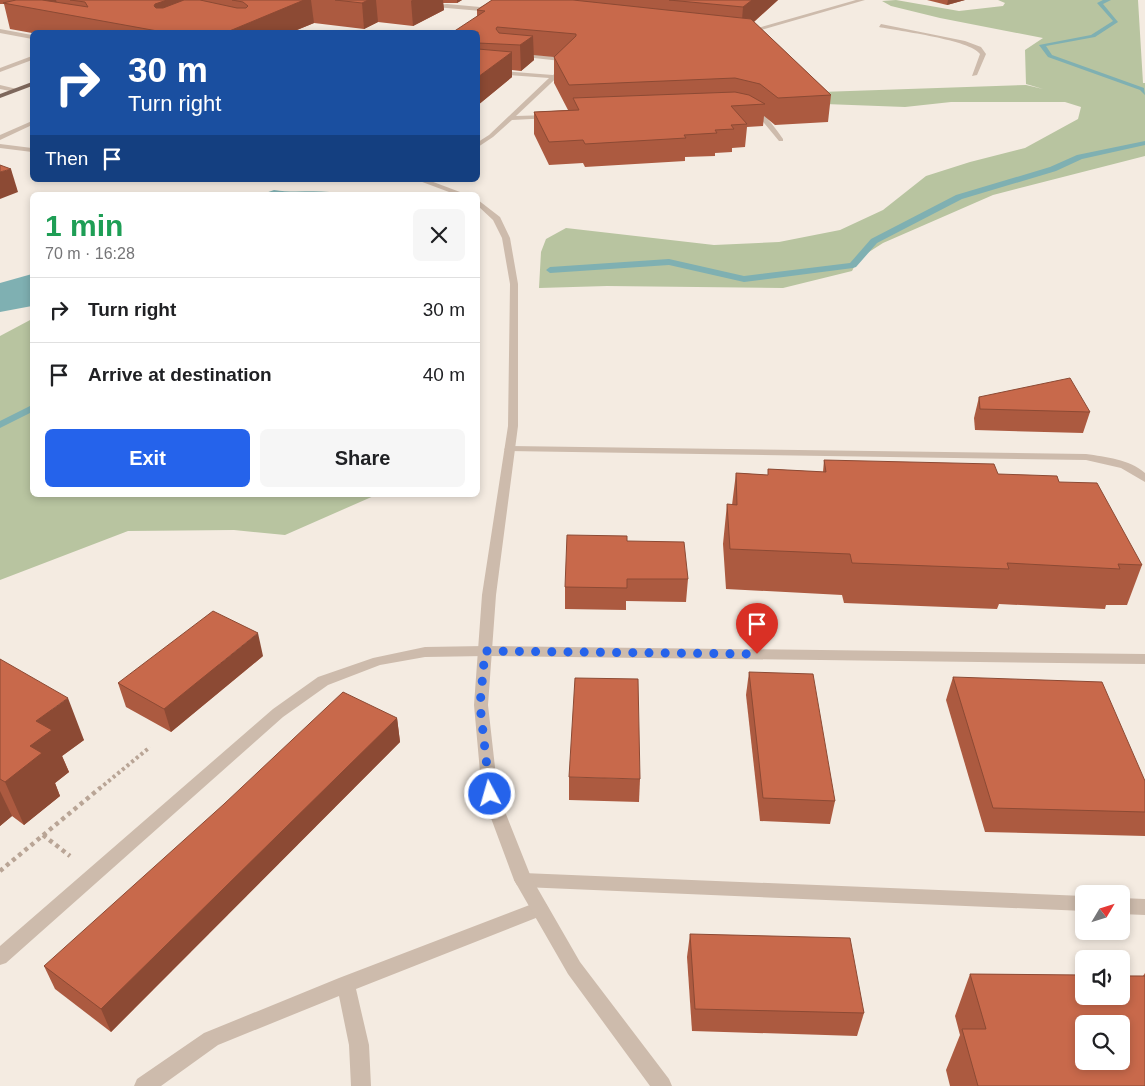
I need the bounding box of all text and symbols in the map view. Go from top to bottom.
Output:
icon: right [45,50,110,115]
text: 30 m [128,50,208,89]
text: Turn right [128,91,221,116]
icon: arrive [98,145,126,173]
text: Then [45,148,88,169]
text: 1 min [45,209,123,242]
button: close [413,209,465,261]
text: 70 m · 16:28 [45,245,135,262]
icon: right [45,296,73,324]
text: Turn right [88,299,176,320]
text: 30 m [423,299,465,320]
icon: arrive [45,361,73,389]
text: Arrive at destination [88,364,272,385]
text: 40 m [423,364,465,385]
button: Exit [45,429,250,487]
button: Share [260,429,465,487]
pin [736,603,778,654]
icon: arrive [743,610,771,638]
position arrow [463,767,515,819]
north arrow [1075,885,1130,940]
map controls [1075,885,1130,1070]
button: sound [1075,950,1130,1005]
button: search [1075,1015,1130,1070]

